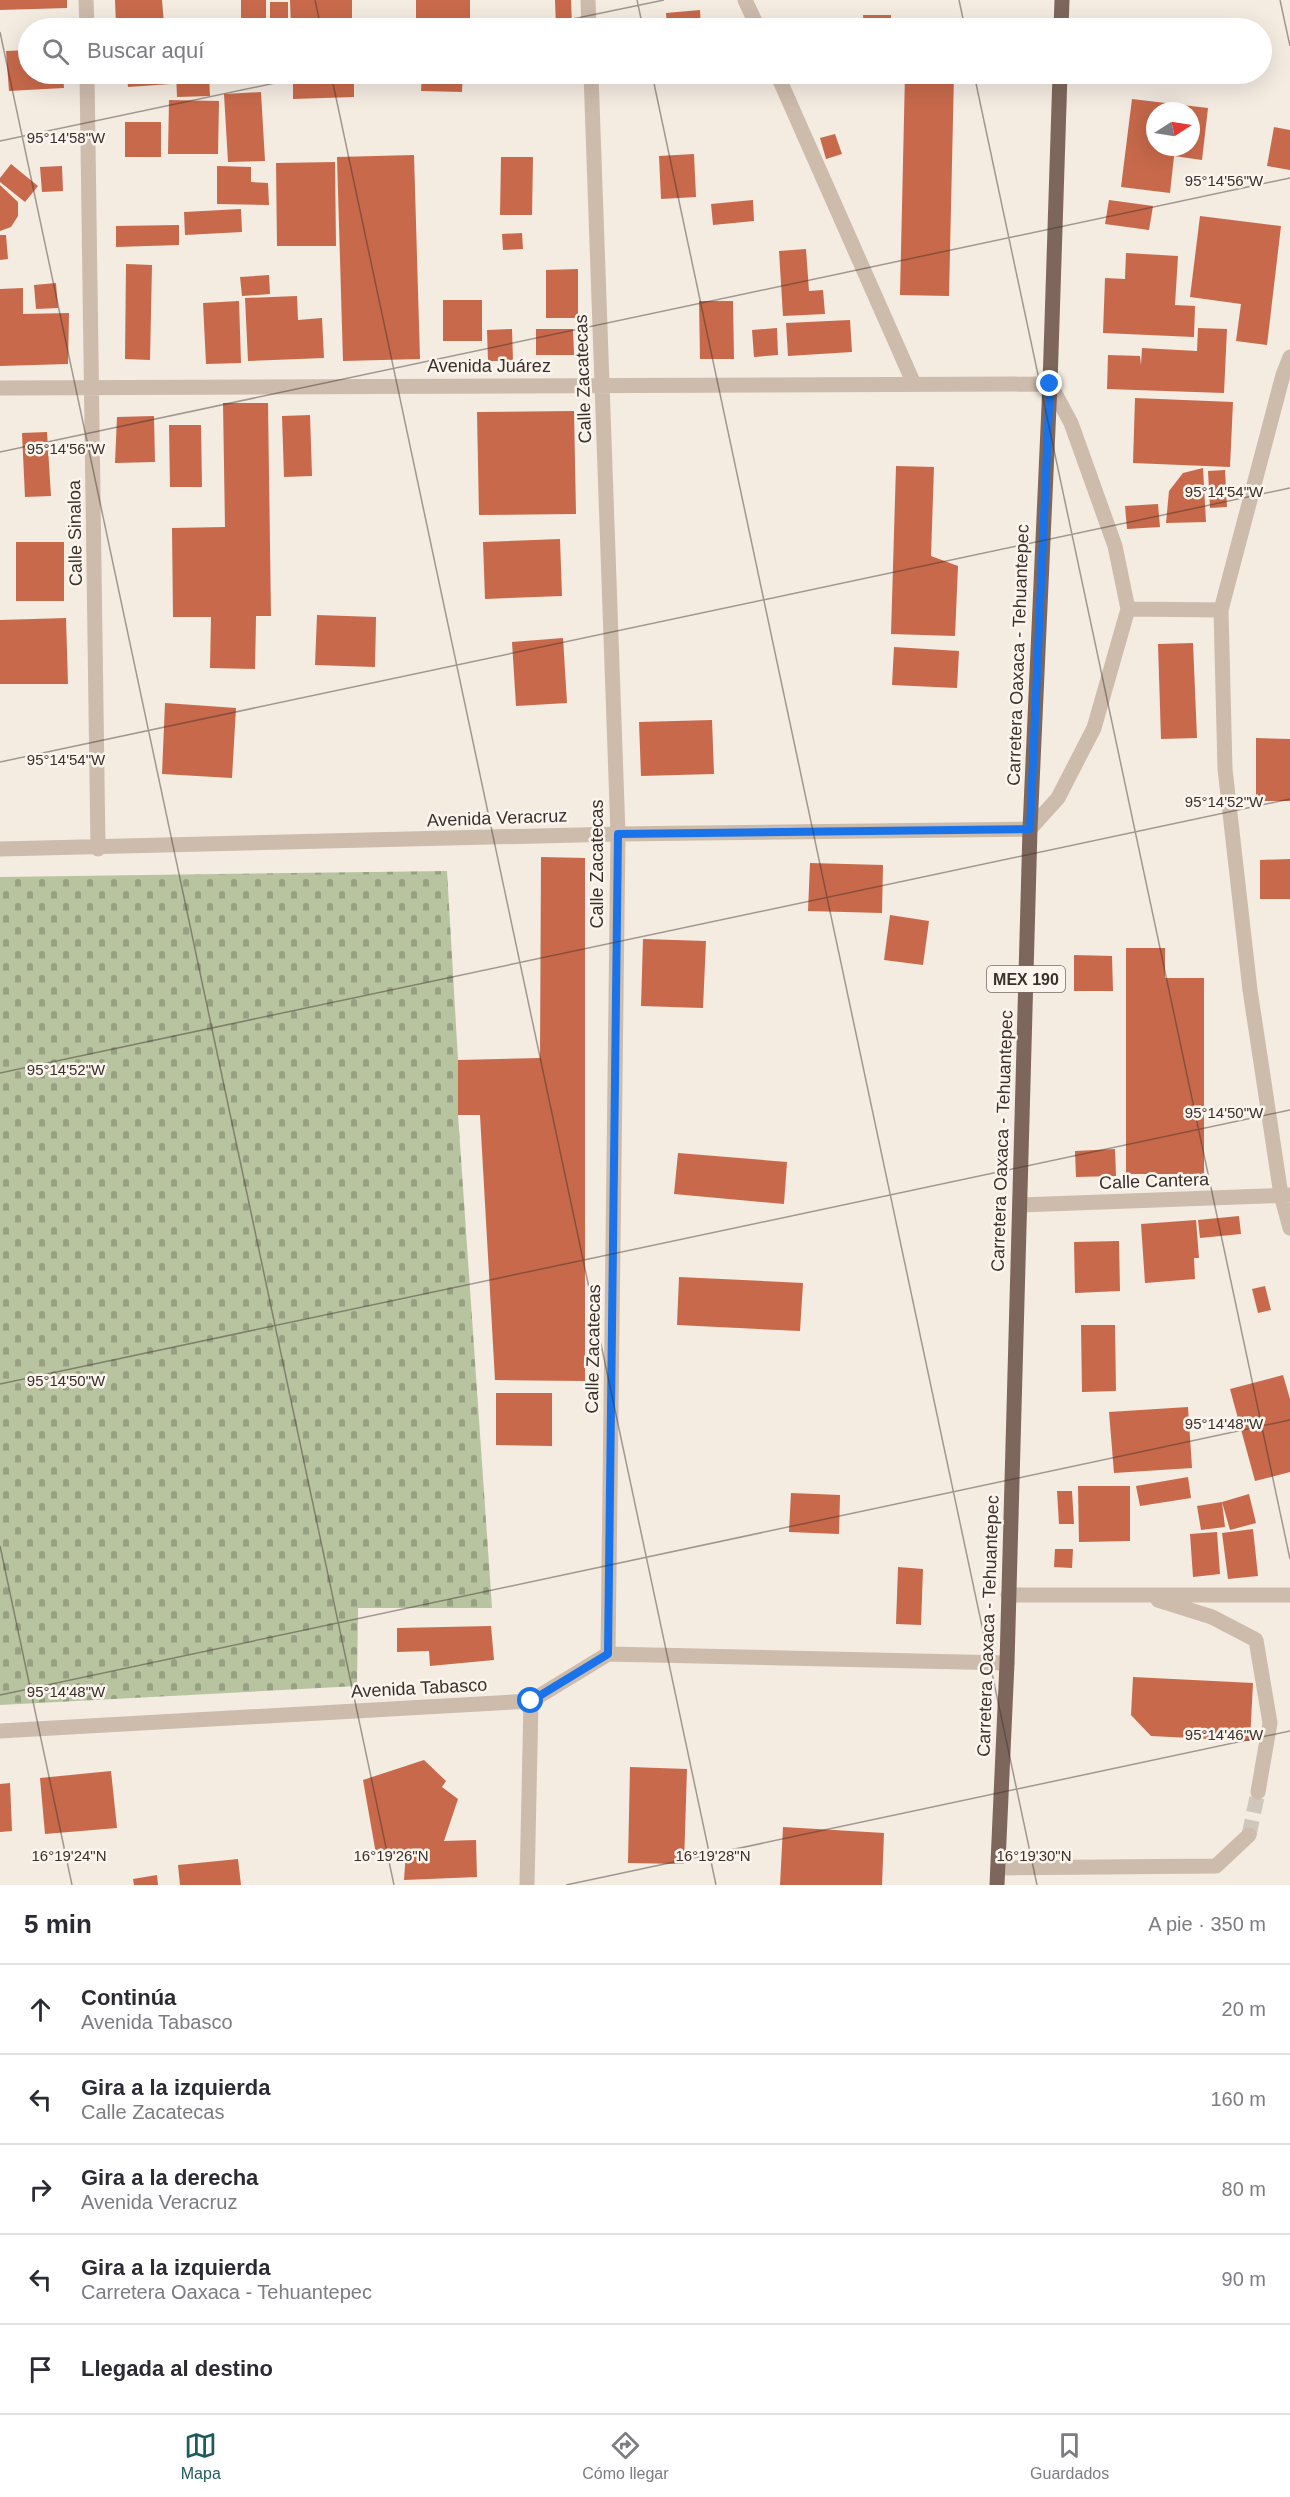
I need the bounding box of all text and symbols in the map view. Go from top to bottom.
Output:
search box [18,18,1272,84]
icon: search [39,35,72,68]
text: Buscar aquí [87,38,204,63]
north arrow [1146,102,1200,156]
text: 95°14'58"W [27,129,106,146]
text: 95°14'56"W [1185,172,1264,189]
street label: Calle Zacatecas [571,314,595,444]
street label: Avenida Juárez [427,356,551,376]
route end [1036,370,1062,396]
text: 95°14'56"W [27,440,106,457]
street label: Calle Sinaloa [64,479,86,586]
text: 95°14'54"W [1185,483,1264,500]
street label: Carretera Oaxaca - Tehuantepec [1003,524,1033,786]
text: 95°14'54"W [27,751,106,768]
text: 95°14'52"W [1185,793,1264,810]
street label: Calle Zacatecas [587,799,607,929]
street label: Avenida Veracruz [426,806,568,830]
road number: MEX 190 [987,966,1065,992]
street label: Carretera Oaxaca - Tehuantepec [987,1010,1017,1272]
text: 95°14'52"W [27,1061,106,1078]
text: 95°14'50"W [1185,1104,1264,1121]
street label: Calle Cantera [1099,1169,1210,1193]
street label: Calle Zacatecas [582,1284,604,1414]
text: 95°14'50"W [27,1372,106,1389]
text: 95°14'48"W [1185,1415,1264,1432]
street label: Carretera Oaxaca - Tehuantepec [973,1495,1003,1757]
street label: Avenida Tabasco [350,1674,488,1702]
text: 95°14'48"W [27,1683,106,1700]
route start [517,1687,543,1713]
text: 95°14'46"W [1185,1726,1264,1743]
text: 16°19'24"N [31,1847,107,1864]
text: 16°19'26"N [353,1847,429,1864]
text: 16°19'28"N [675,1847,751,1864]
text: 16°19'30"N [996,1847,1072,1864]
text: 5 min [24,1909,92,1939]
text: A pie · 350 m [1148,1913,1266,1935]
text: Continúa [81,1985,176,2010]
icon: ahead [24,1993,57,2026]
text: 20 m [1222,1998,1266,2020]
text: Avenida Tabasco [81,2011,233,2033]
text: Gira a la izquierda [81,2075,271,2100]
icon: left [24,2083,57,2116]
text: 160 m [1210,2088,1266,2110]
text: Calle Zacatecas [81,2101,224,2123]
text: Gira a la derecha [81,2165,258,2190]
icon: right [24,2173,57,2206]
text: 80 m [1222,2178,1266,2200]
text: Avenida Veracruz [81,2191,237,2213]
text: Gira a la izquierda [81,2255,271,2280]
icon: left [24,2263,57,2296]
text: 90 m [1222,2268,1266,2290]
text: Carretera Oaxaca - Tehuantepec [81,2281,372,2303]
icon: arrive [24,2353,57,2386]
text: Llegada al destino [81,2356,273,2381]
tab: Mapa [181,2429,221,2483]
tab: Cómo llegar [582,2429,669,2483]
tab: Guardados [1030,2429,1109,2483]

